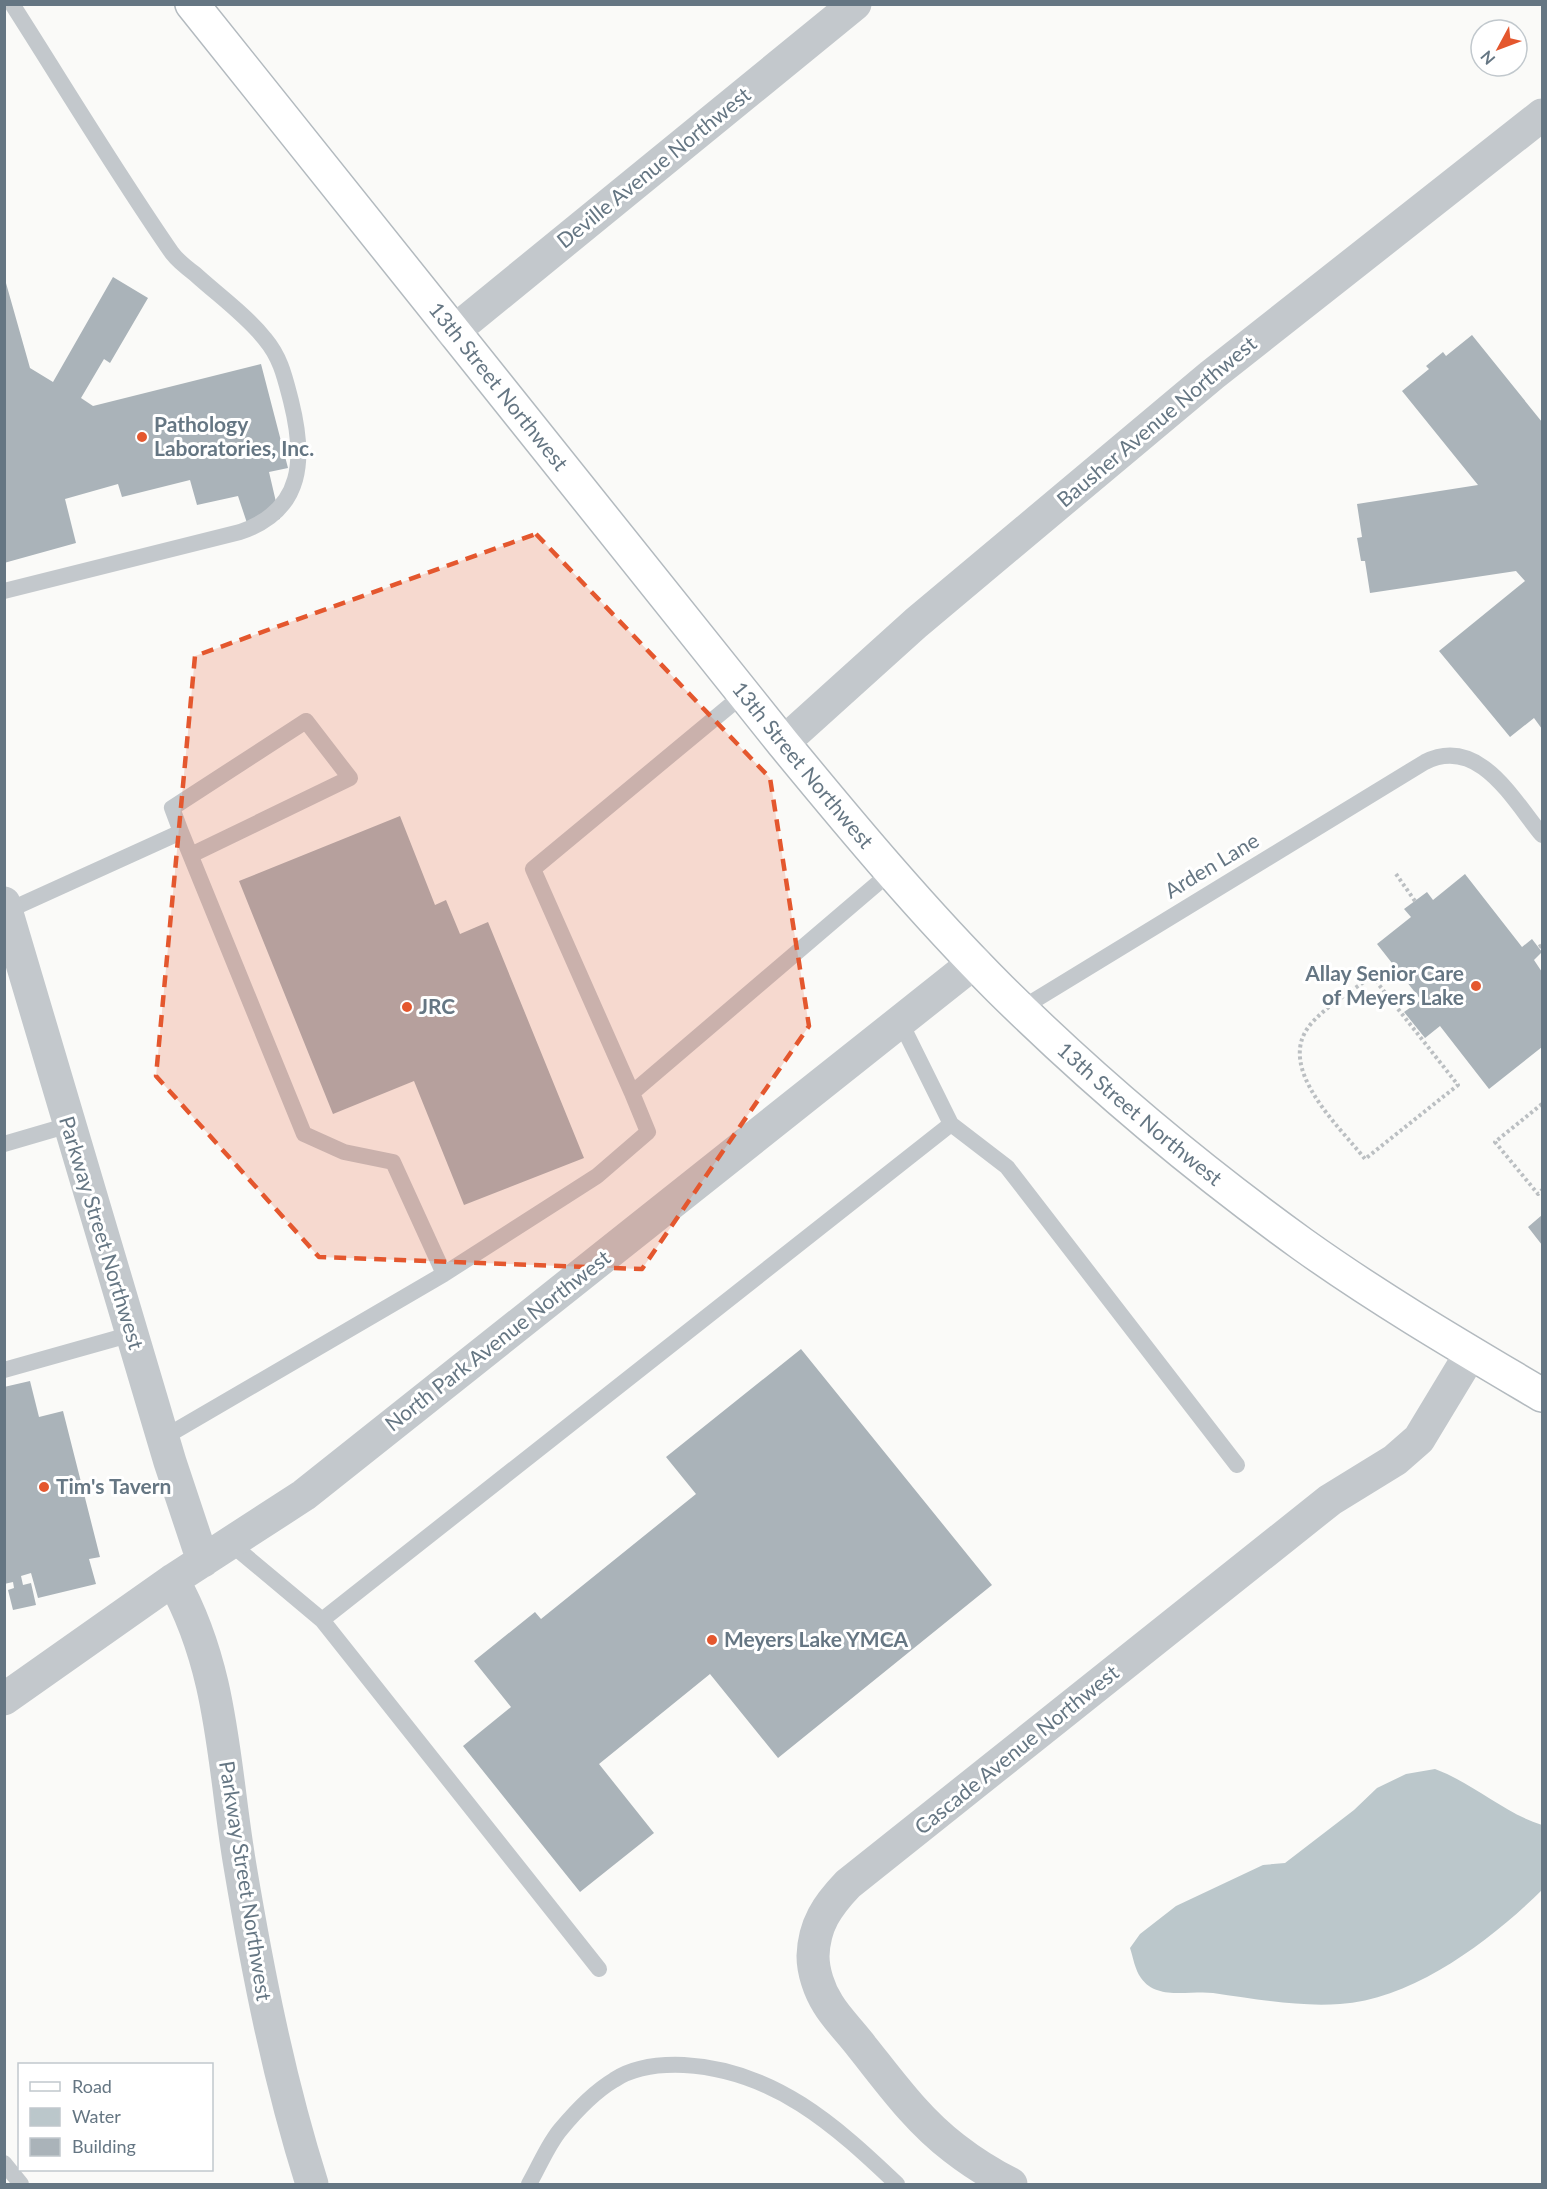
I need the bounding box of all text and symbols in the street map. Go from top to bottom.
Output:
north arrow [1469,18,1529,78]
text: N [1476,47,1499,69]
street label: Deville Avenue Northwest [551,81,755,253]
street label: 13th Street Northwest [424,297,574,475]
street label: Bausher Avenue Northwest [1051,330,1261,512]
place label: Pathology Laboratories, Inc. [154,411,314,460]
marker: Pathology Laboratories, Inc. [135,430,149,444]
street label: 13th Street Northwest [728,676,880,853]
street label: Arden Lane [1160,827,1263,903]
place label: Allay Senior Care of Meyers Lake [1304,960,1464,1009]
marker: Allay Senior Care of Meyers Lake [1469,979,1483,993]
place label: JRC [419,993,455,1018]
marker: JRC [400,1000,414,1014]
street label: 13th Street Northwest [1053,1036,1228,1190]
street label: Parkway Street Northwest [55,1113,150,1353]
street label: North Park Avenue Northwest [379,1244,615,1436]
place label: Tim's Tavern [56,1473,171,1498]
marker: Tim's Tavern [37,1480,51,1494]
place label: Meyers Lake YMCA [724,1626,909,1651]
marker: Meyers Lake YMCA [705,1633,719,1647]
street label: Cascade Avenue Northwest [909,1659,1123,1839]
street label: Parkway Street Northwest [215,1759,278,2003]
legend [18,2063,213,2171]
text: Road [72,2075,112,2097]
text: Water [72,2105,121,2127]
text: Building [72,2135,136,2157]

